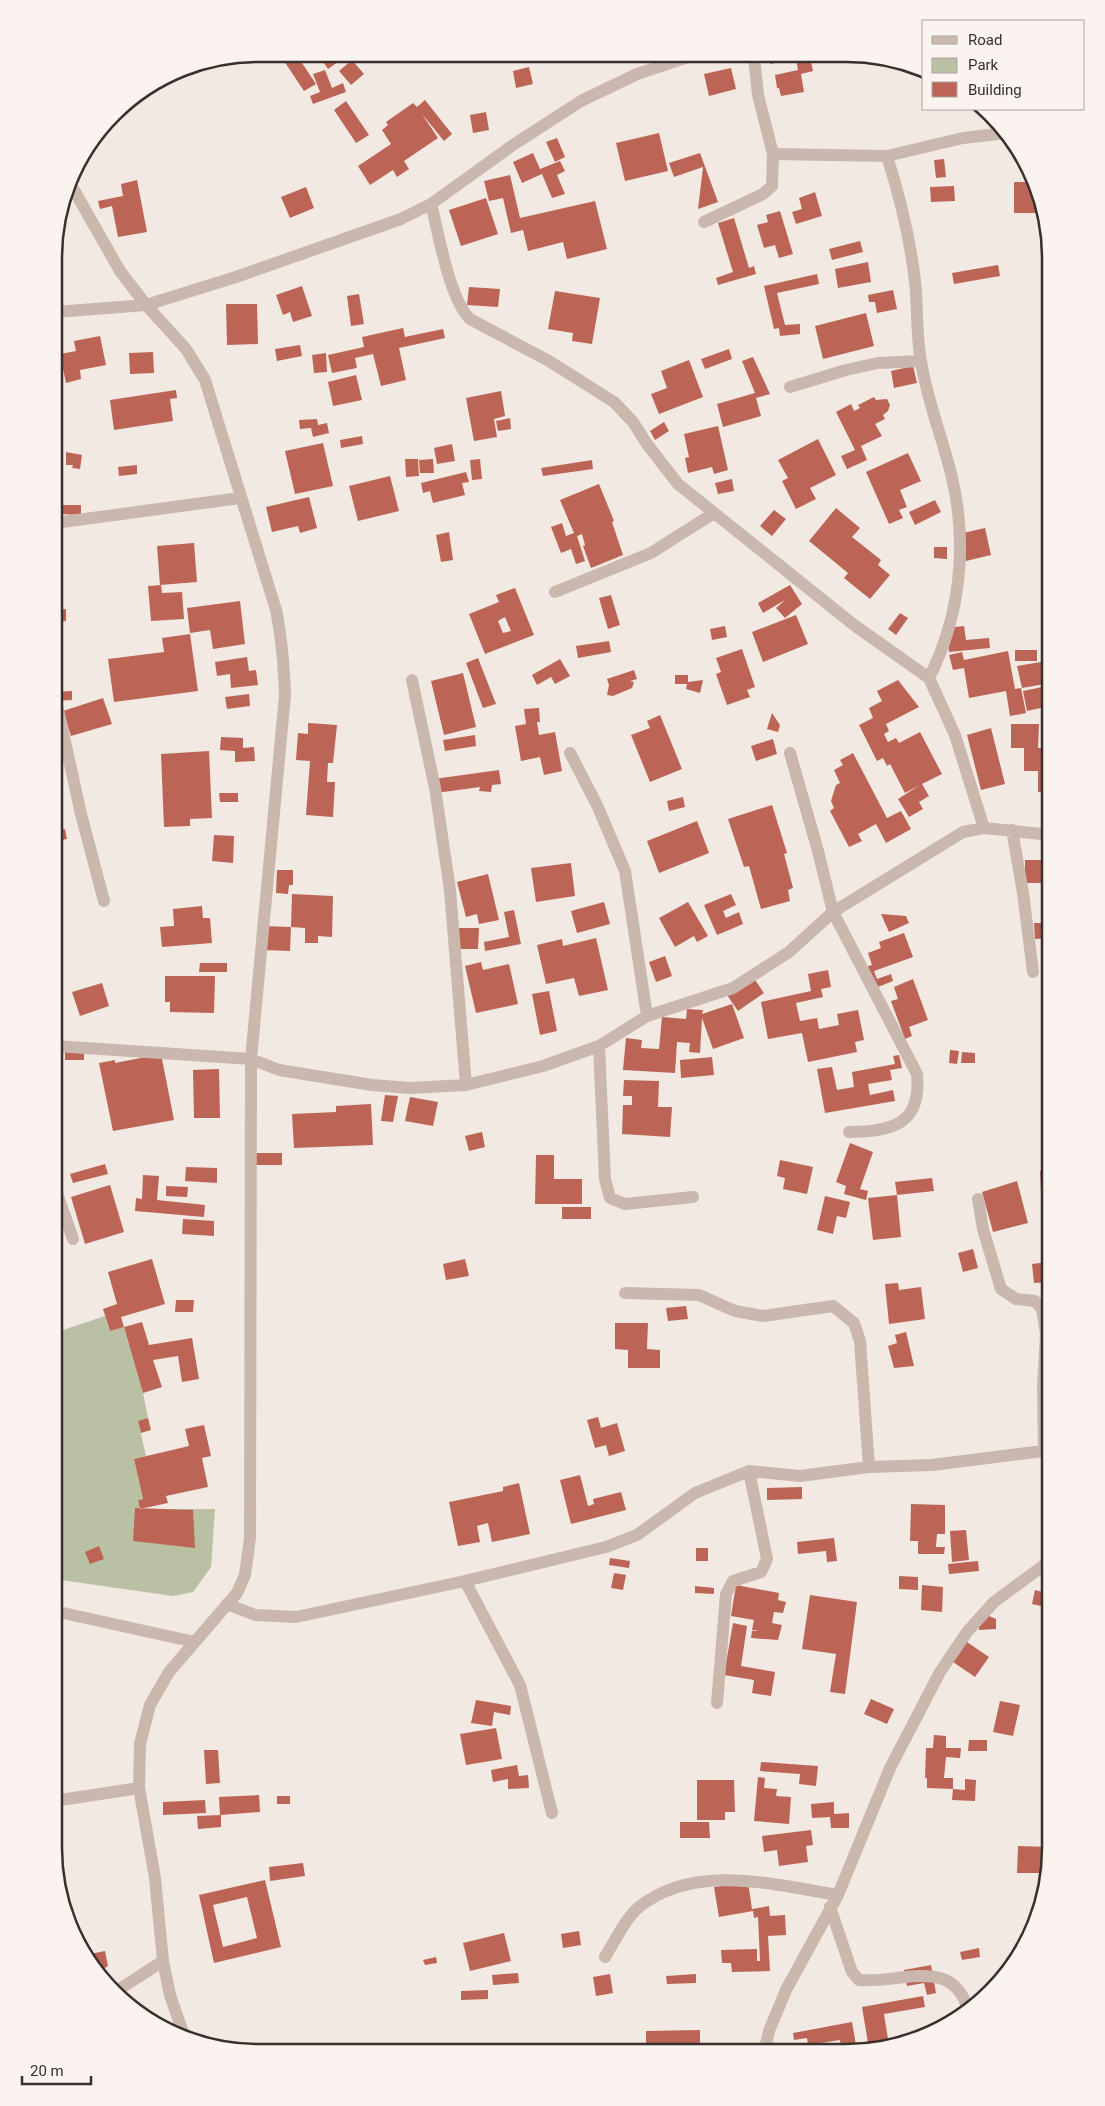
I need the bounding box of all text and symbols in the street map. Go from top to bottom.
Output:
legend [922,20,1085,110]
text: Road [968,31,1002,49]
text: Park [968,56,999,74]
text: Building [968,81,1022,99]
scale bar [22,2054,91,2086]
text: 20 m [30,2062,64,2080]

